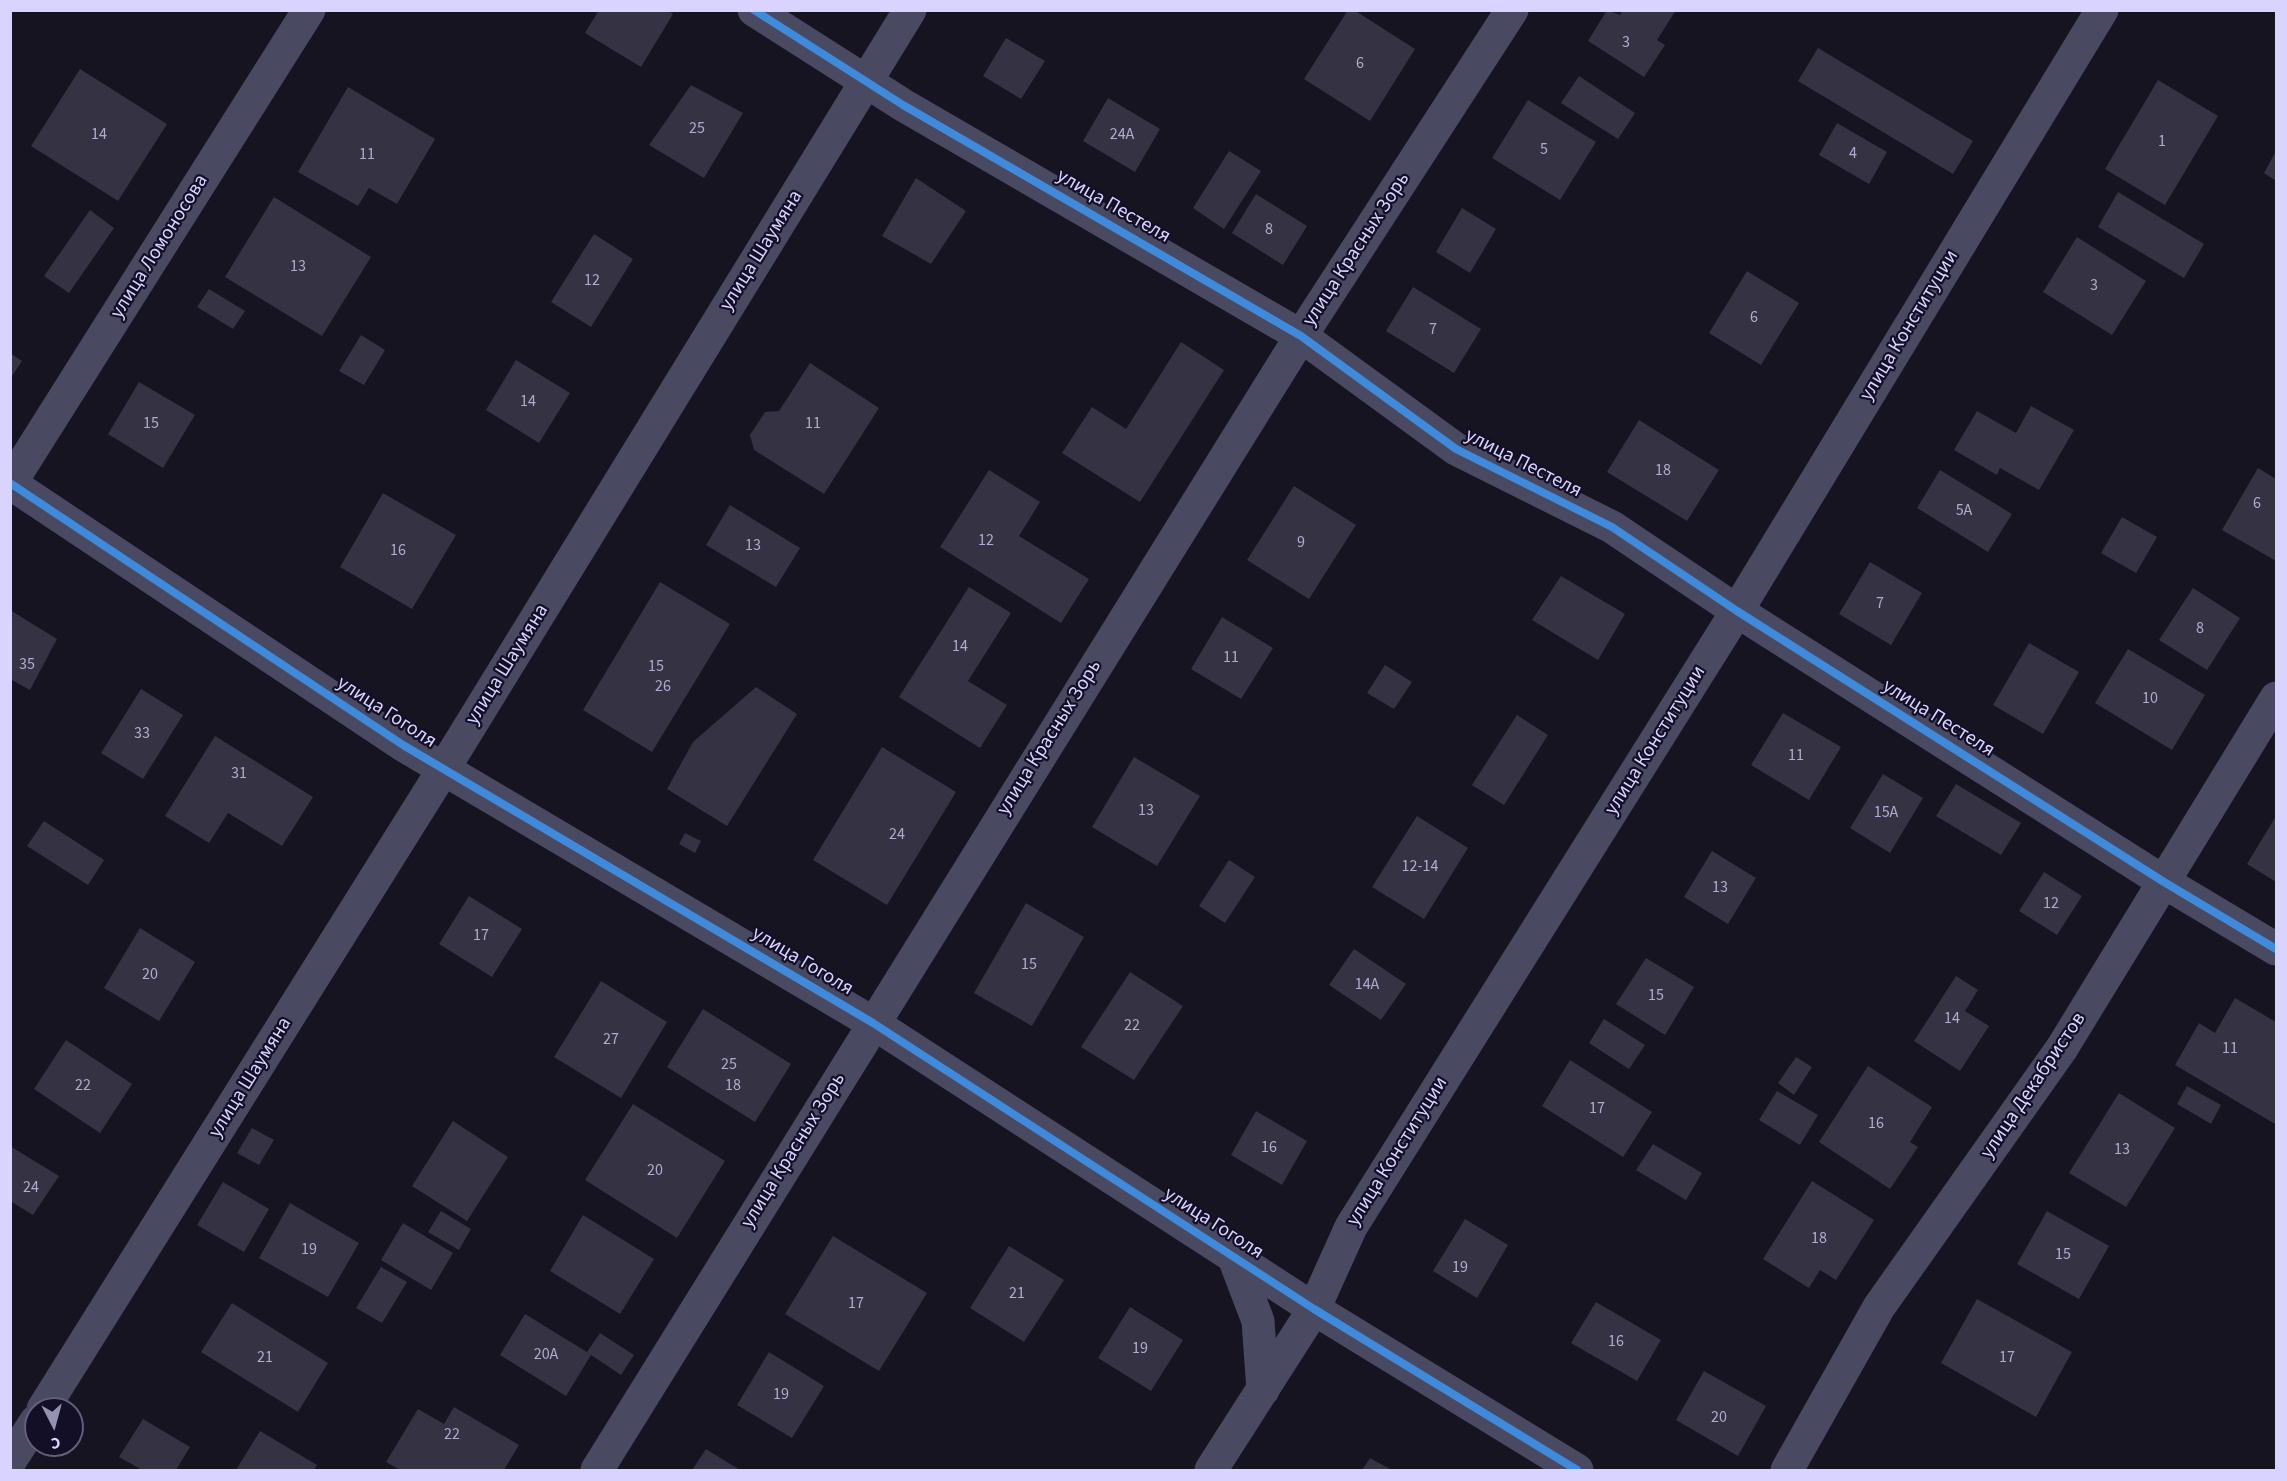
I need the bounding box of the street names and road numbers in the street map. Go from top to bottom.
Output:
street label: улица Пестеля [1052,165,1174,249]
street label: улица Красных Зорь [1298,169,1416,331]
street label: улица Ломоносова [106,171,214,323]
street label: улица Шаумяна [715,186,809,316]
street label: улица Конституции [1856,246,1964,406]
street label: улица Пестеля [1461,424,1585,504]
street label: улица Шаумяна [461,600,555,730]
street label: улица Красных Зорь [993,656,1107,820]
street label: улица Конституции [1600,662,1712,820]
street label: улица Гоголя [332,672,440,754]
street label: улица Пестеля [1877,675,1999,763]
street label: улица Гоголя [747,922,857,1002]
street label: улица Декабристов [1976,1008,2092,1164]
street label: улица Шаумяна [204,1013,298,1143]
street label: улица Красных Зорь [737,1069,851,1233]
street label: улица Конституции [1342,1073,1454,1231]
street label: улица Гоголя [1159,1183,1267,1265]

